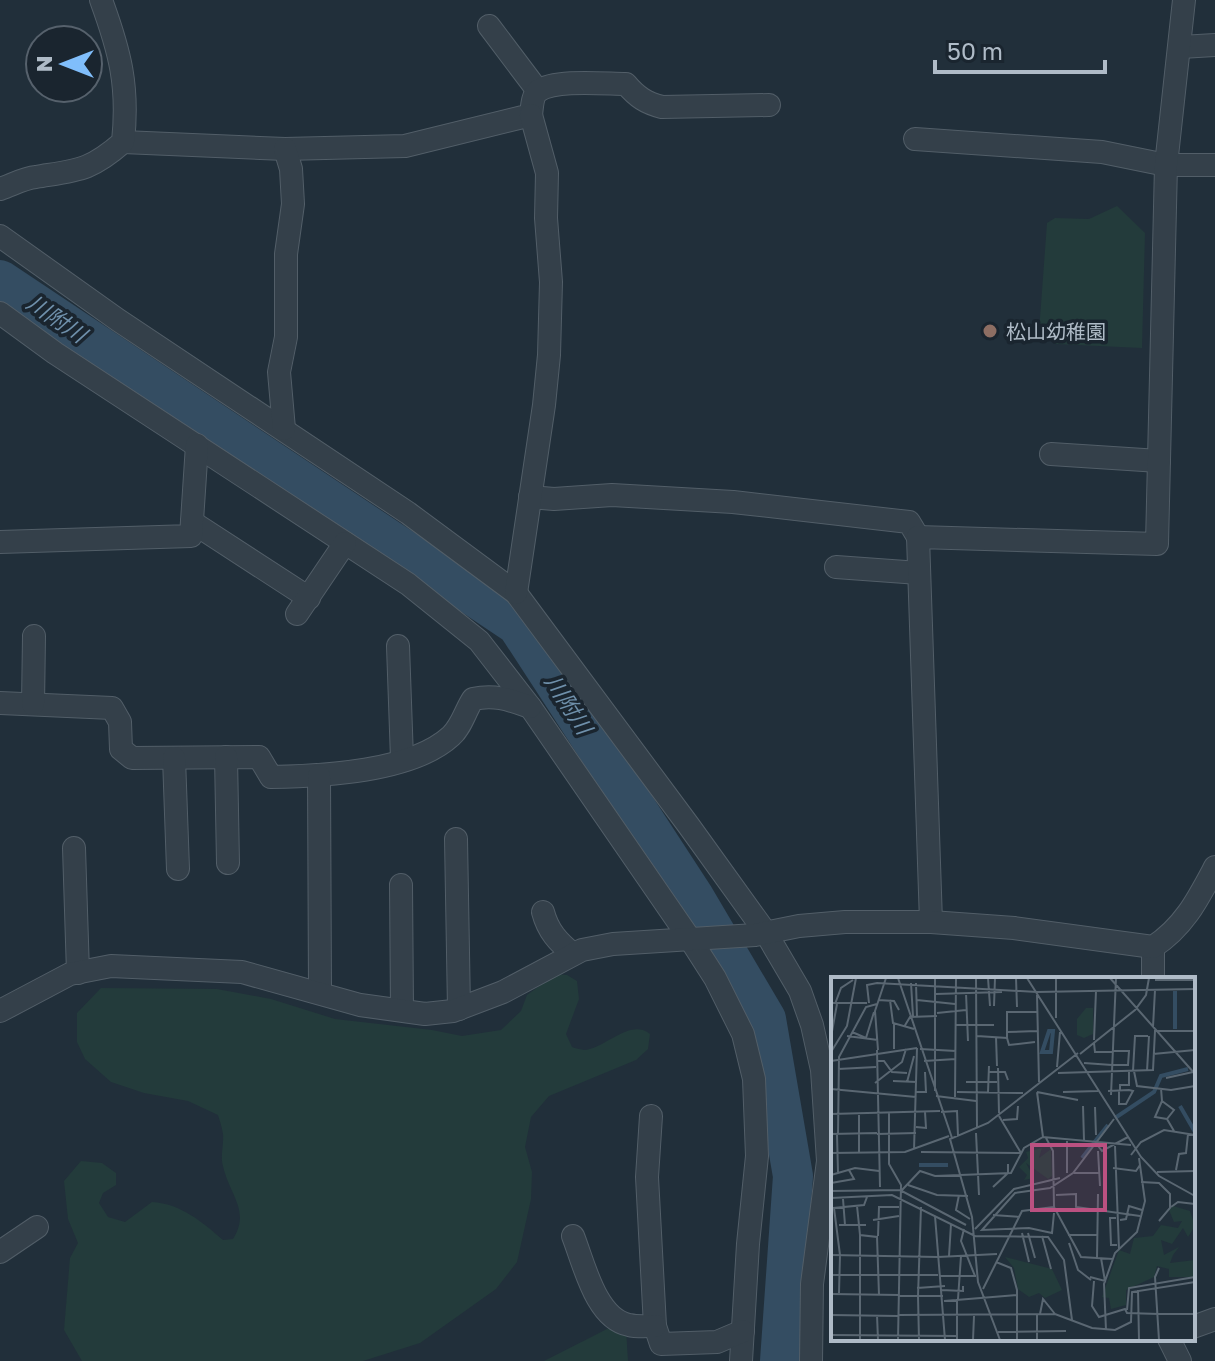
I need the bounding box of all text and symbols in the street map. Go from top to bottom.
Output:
north arrow [24,24,104,104]
scale bar [935,24,1105,74]
text: 50 m [947,36,1003,65]
text: N [30,56,57,72]
water label: 川附川 [22,288,94,349]
place label: 松山幼稚園 [1006,319,1106,343]
marker: 松山幼稚園 [981,322,999,340]
water label: 川附川 [540,669,599,741]
inset map [831,977,1195,1341]

